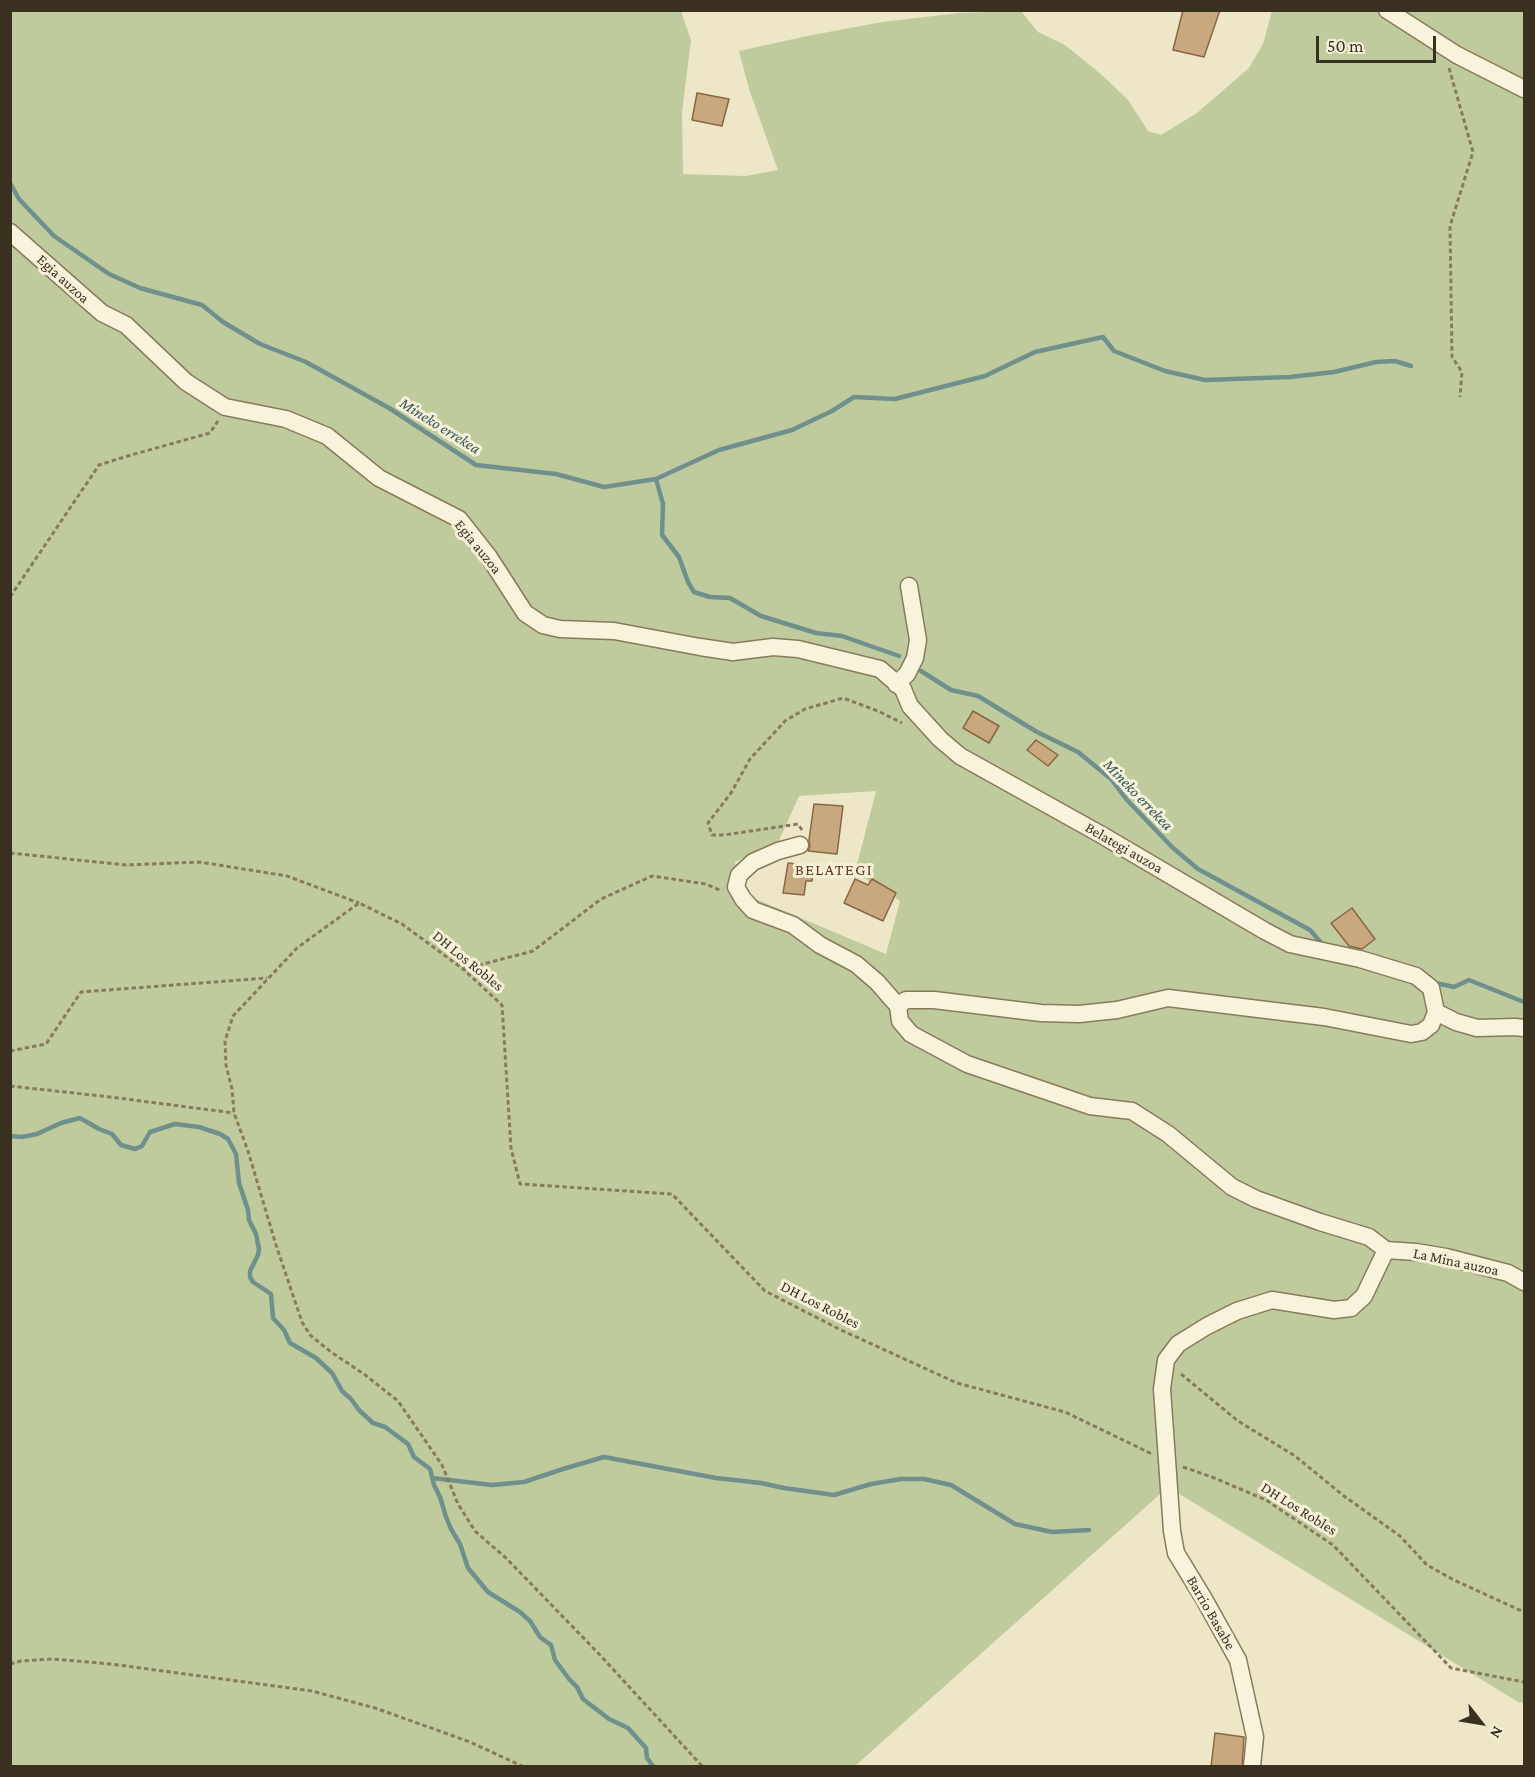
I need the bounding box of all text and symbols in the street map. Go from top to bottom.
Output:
scale bar [1319,24,1439,62]
text: 50 m [1327,36,1364,56]
street label: Egia auzoa [33,251,93,307]
water label: Mineko errekea [396,393,484,459]
street label: Egia auzoa [451,516,505,578]
water label: Mineko errekea [1099,755,1177,835]
street label: Belategi auzoa [1082,819,1166,877]
district label: BELATEGI [795,860,873,880]
street label: DH Los Robles [429,927,507,995]
street label: La Mina auzoa [1412,1244,1500,1280]
street label: DH Los Robles [778,1277,862,1333]
street label: DH Los Robles [1258,1479,1340,1539]
street label: Barrio Basabe [1183,1573,1239,1653]
north arrow [1451,1693,1511,1753]
text: N [1487,1723,1507,1742]

